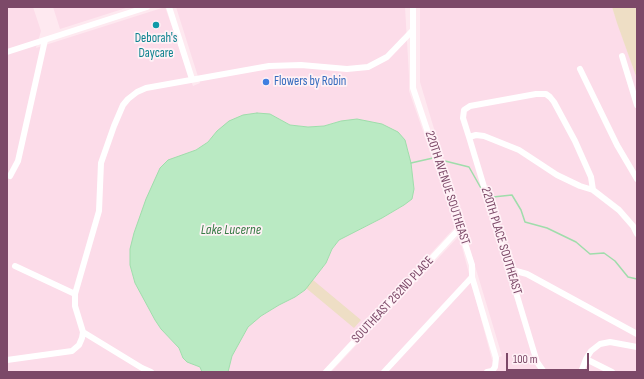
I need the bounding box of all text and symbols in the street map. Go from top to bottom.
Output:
marker: Deborah's Daycare [151,20,161,30]
place label: Deborah's Daycare [135,31,177,62]
place label: Flowers by Robin [274,74,346,90]
marker: Flowers by Robin [261,77,271,87]
street label: 220TH AVENUE SOUTHEAST [421,129,473,247]
street label: 220TH PLACE SOUTHEAST [477,185,525,297]
water label: Lake Lucerne [201,222,261,238]
street label: SOUTHEAST 262ND PLACE [349,253,437,347]
scale bar [508,345,591,371]
text: 100 m [513,352,538,367]

